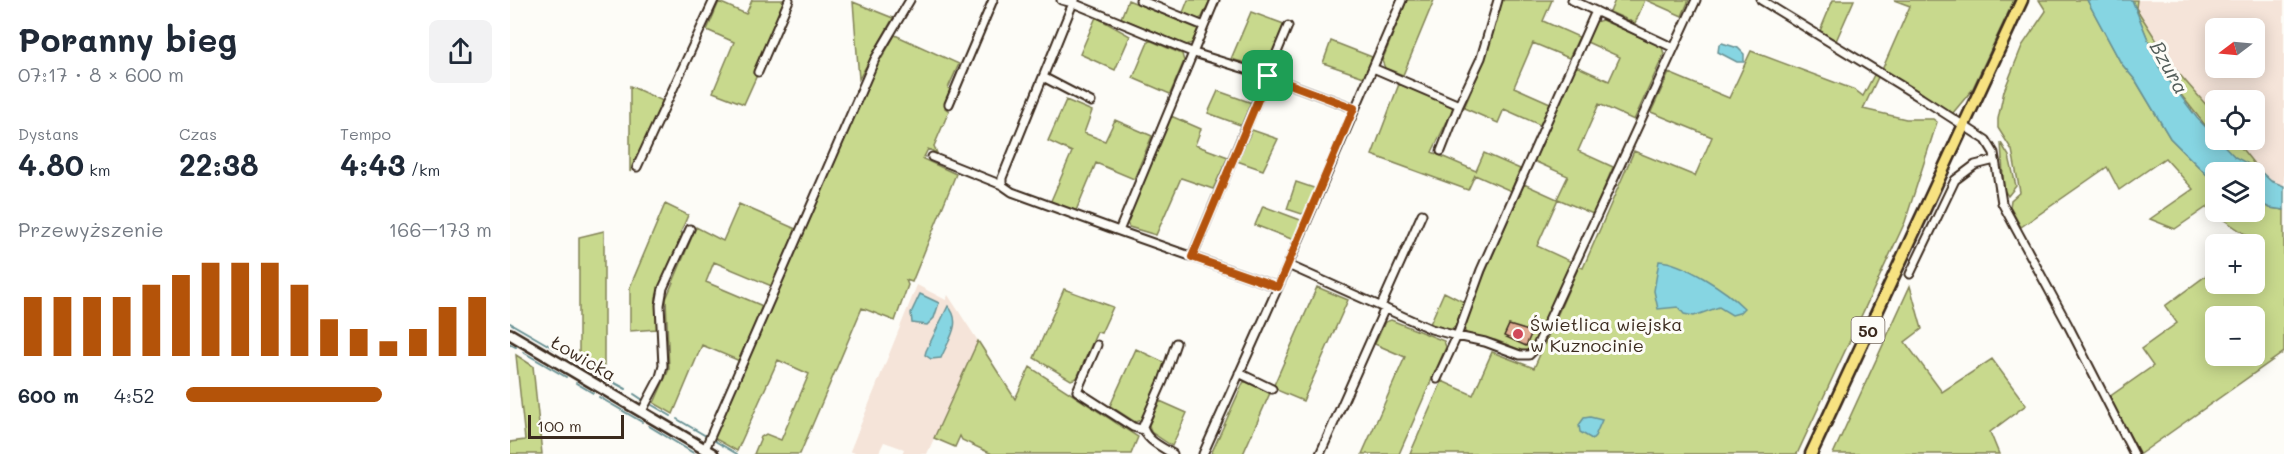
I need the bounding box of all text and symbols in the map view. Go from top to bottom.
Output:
text: Poranny bieg [18,17,237,60]
north arrow [2205,18,2265,78]
map controls [2205,18,2265,366]
button: share [429,20,492,83]
water label: Bzura [2145,36,2195,98]
pin [1242,50,1293,101]
icon: arrive [1251,59,1284,92]
text: 07:17 · 8 × 600 m [18,61,184,87]
button: locate [2205,90,2265,150]
text: Dystans [18,123,79,144]
text: Czas [179,123,217,144]
text: Tempo [340,123,391,144]
text: 4.80 [18,144,84,184]
text: 22:38 [179,144,259,184]
text: 4:43 [340,144,406,184]
text: km [84,159,111,180]
text: /km [406,159,440,180]
button: layers [2205,162,2265,222]
text: Przewyższenie [18,216,164,242]
text: 166–173 m [388,216,492,242]
button: + [2205,234,2265,294]
button: − [2205,306,2265,366]
place label: Świetlica wiejska w Kuznocinie [1530,312,1682,357]
road number: 50 [1852,317,1884,343]
marker: Świetlica wiejska w Kuznocinie [1511,327,1525,341]
street label: Łowicka [547,330,621,386]
text: 600 m [18,382,79,408]
text: 4:52 [114,382,155,408]
scale bar [528,412,624,440]
text: 100 m [537,415,582,436]

